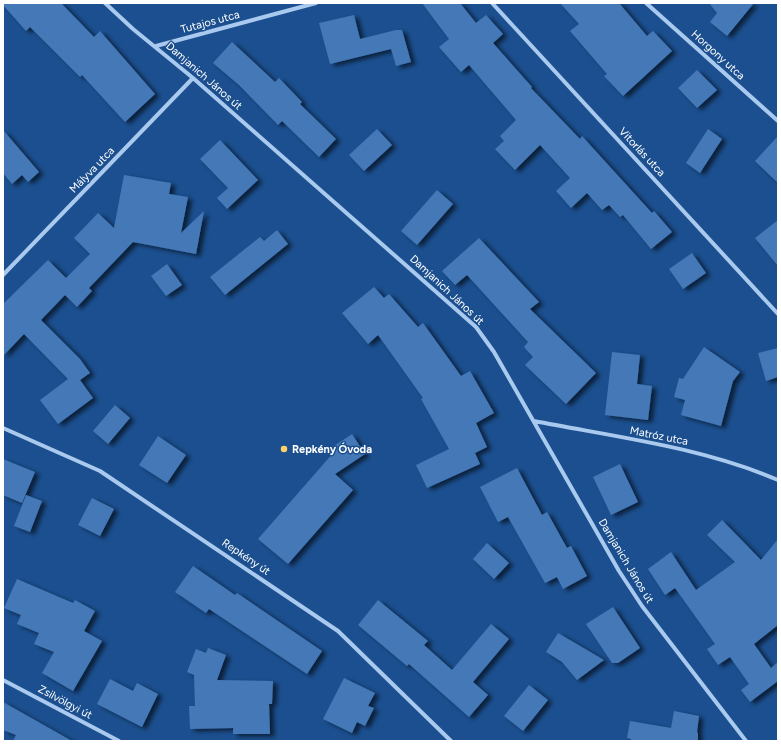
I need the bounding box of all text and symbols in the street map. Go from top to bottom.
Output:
street label: Tutajos utca [179,8,241,36]
street label: Horgony utca [689,28,747,82]
street label: Damjanich János út [163,39,245,113]
street label: Vitorlás utca [616,125,668,179]
street label: Mályva utca [67,144,117,196]
street label: Damjanich János út [407,252,487,328]
street label: Matróz utca [629,424,689,448]
place label: Repkény Óvoda [292,442,372,456]
marker: Repkény Óvoda [279,444,289,454]
street label: Damjanich János út [596,516,656,606]
street label: Repkény út [219,536,273,578]
street label: Zsilvölgyi út [36,682,94,722]

